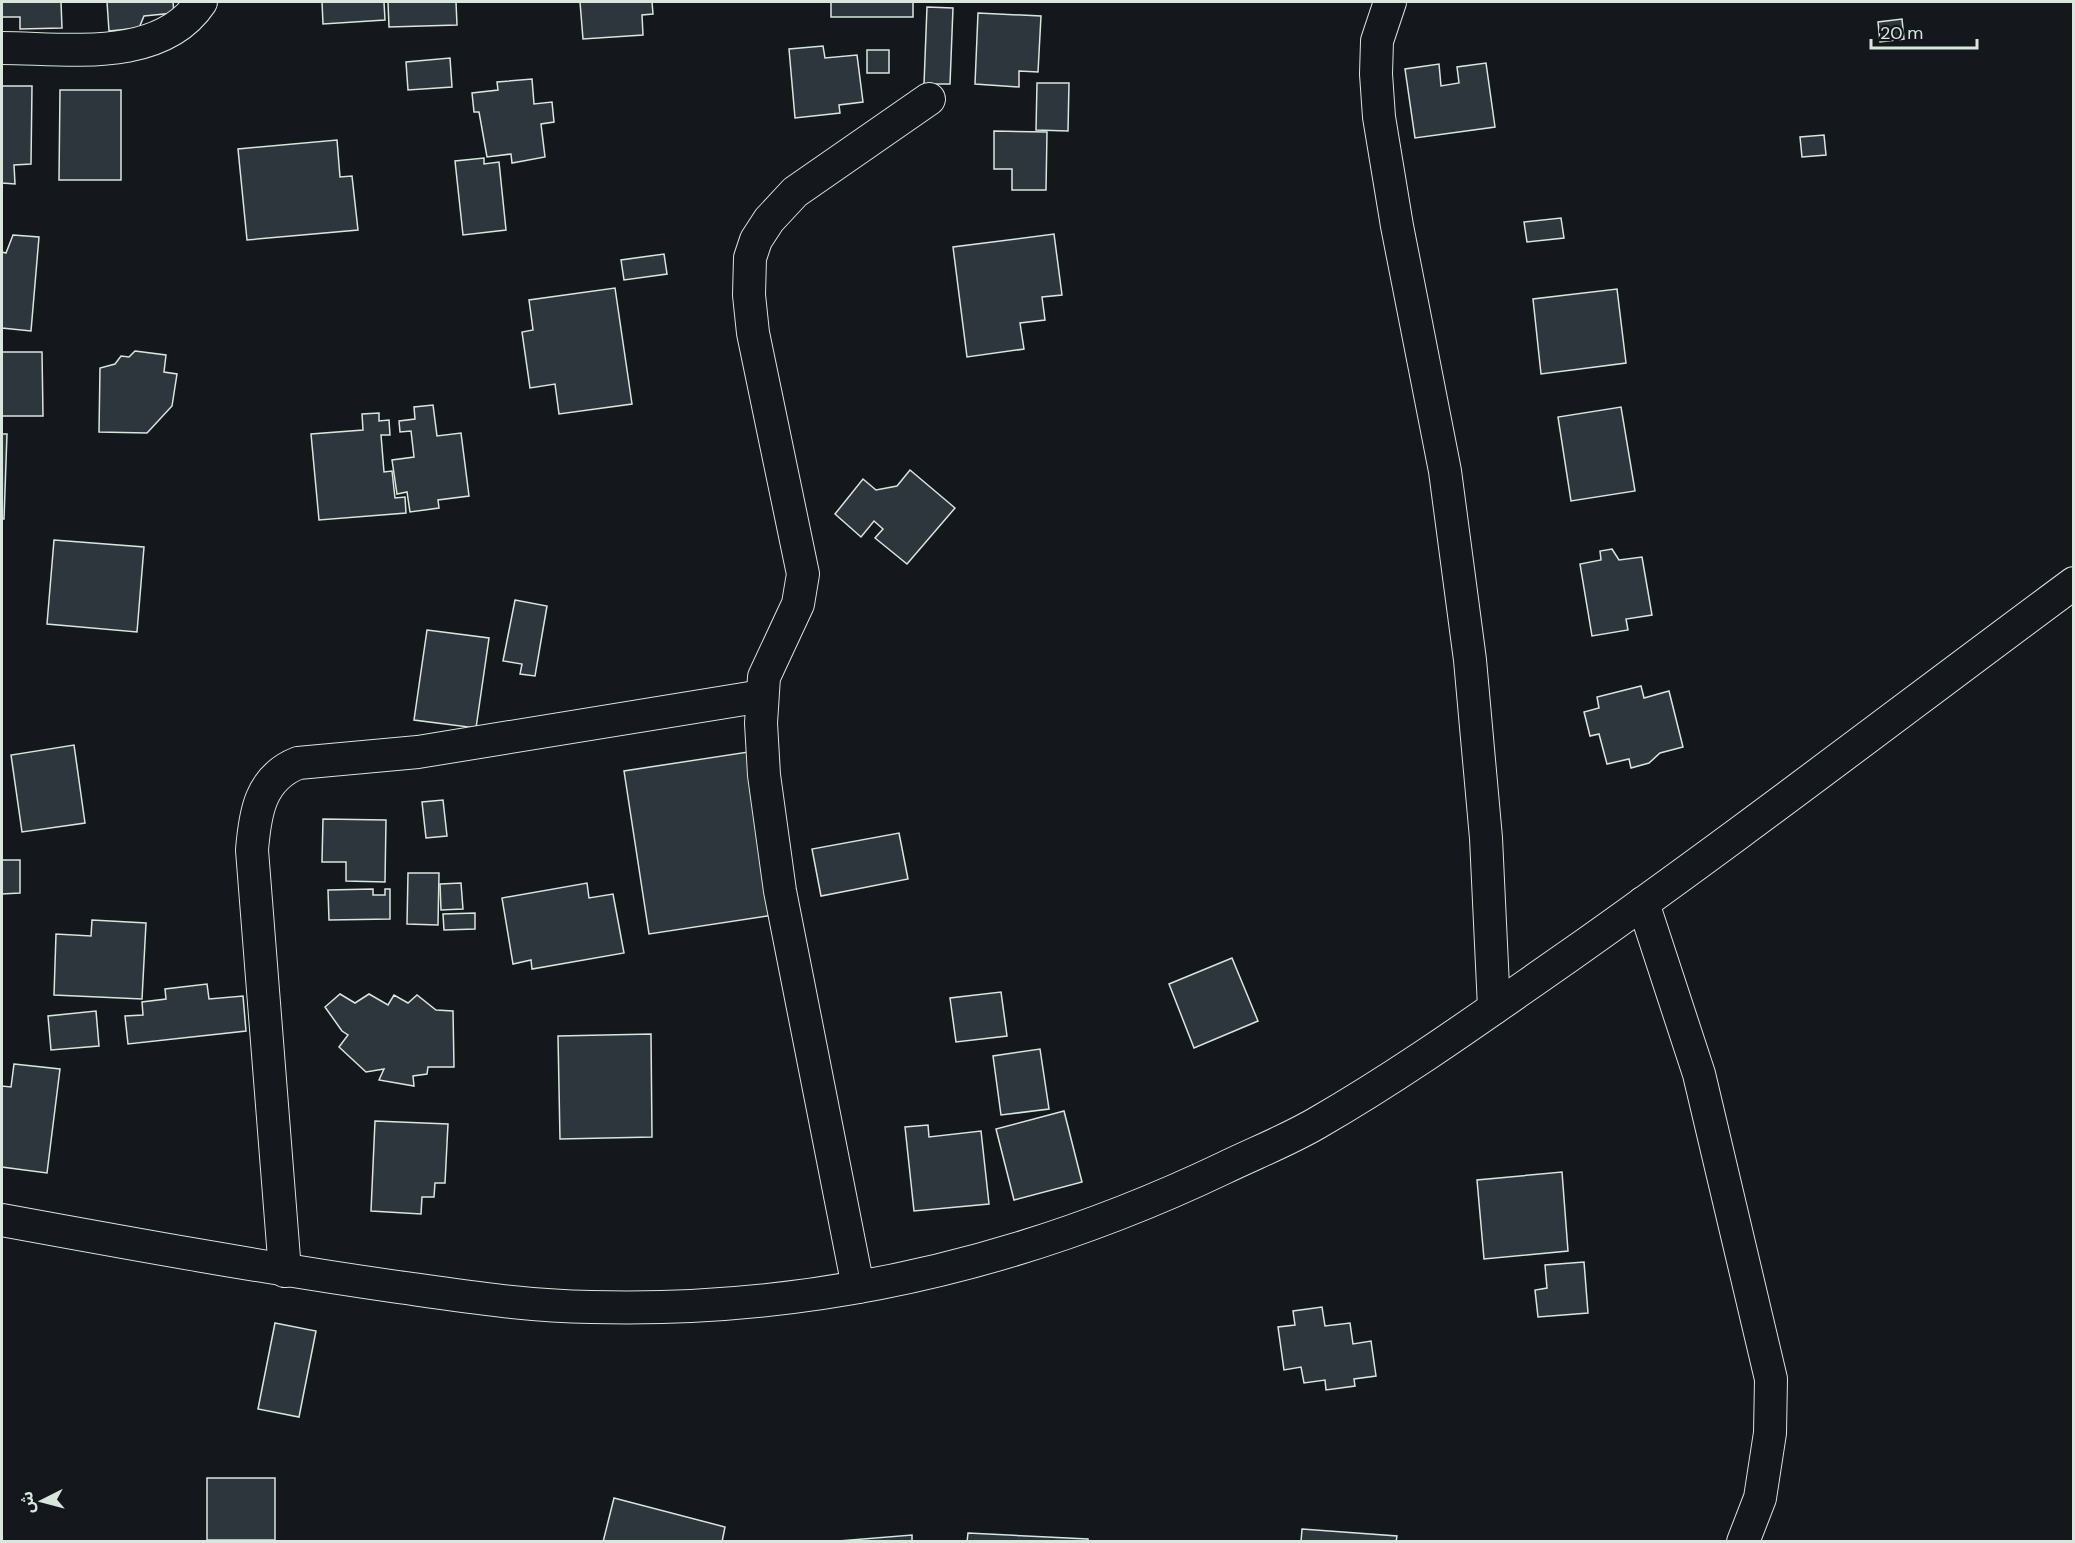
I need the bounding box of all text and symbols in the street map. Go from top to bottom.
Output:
scale bar [1871,12,1978,50]
text: 20 m [1880,21,1923,45]
north arrow [12,1471,72,1531]
text: ش [16,1490,39,1515]

